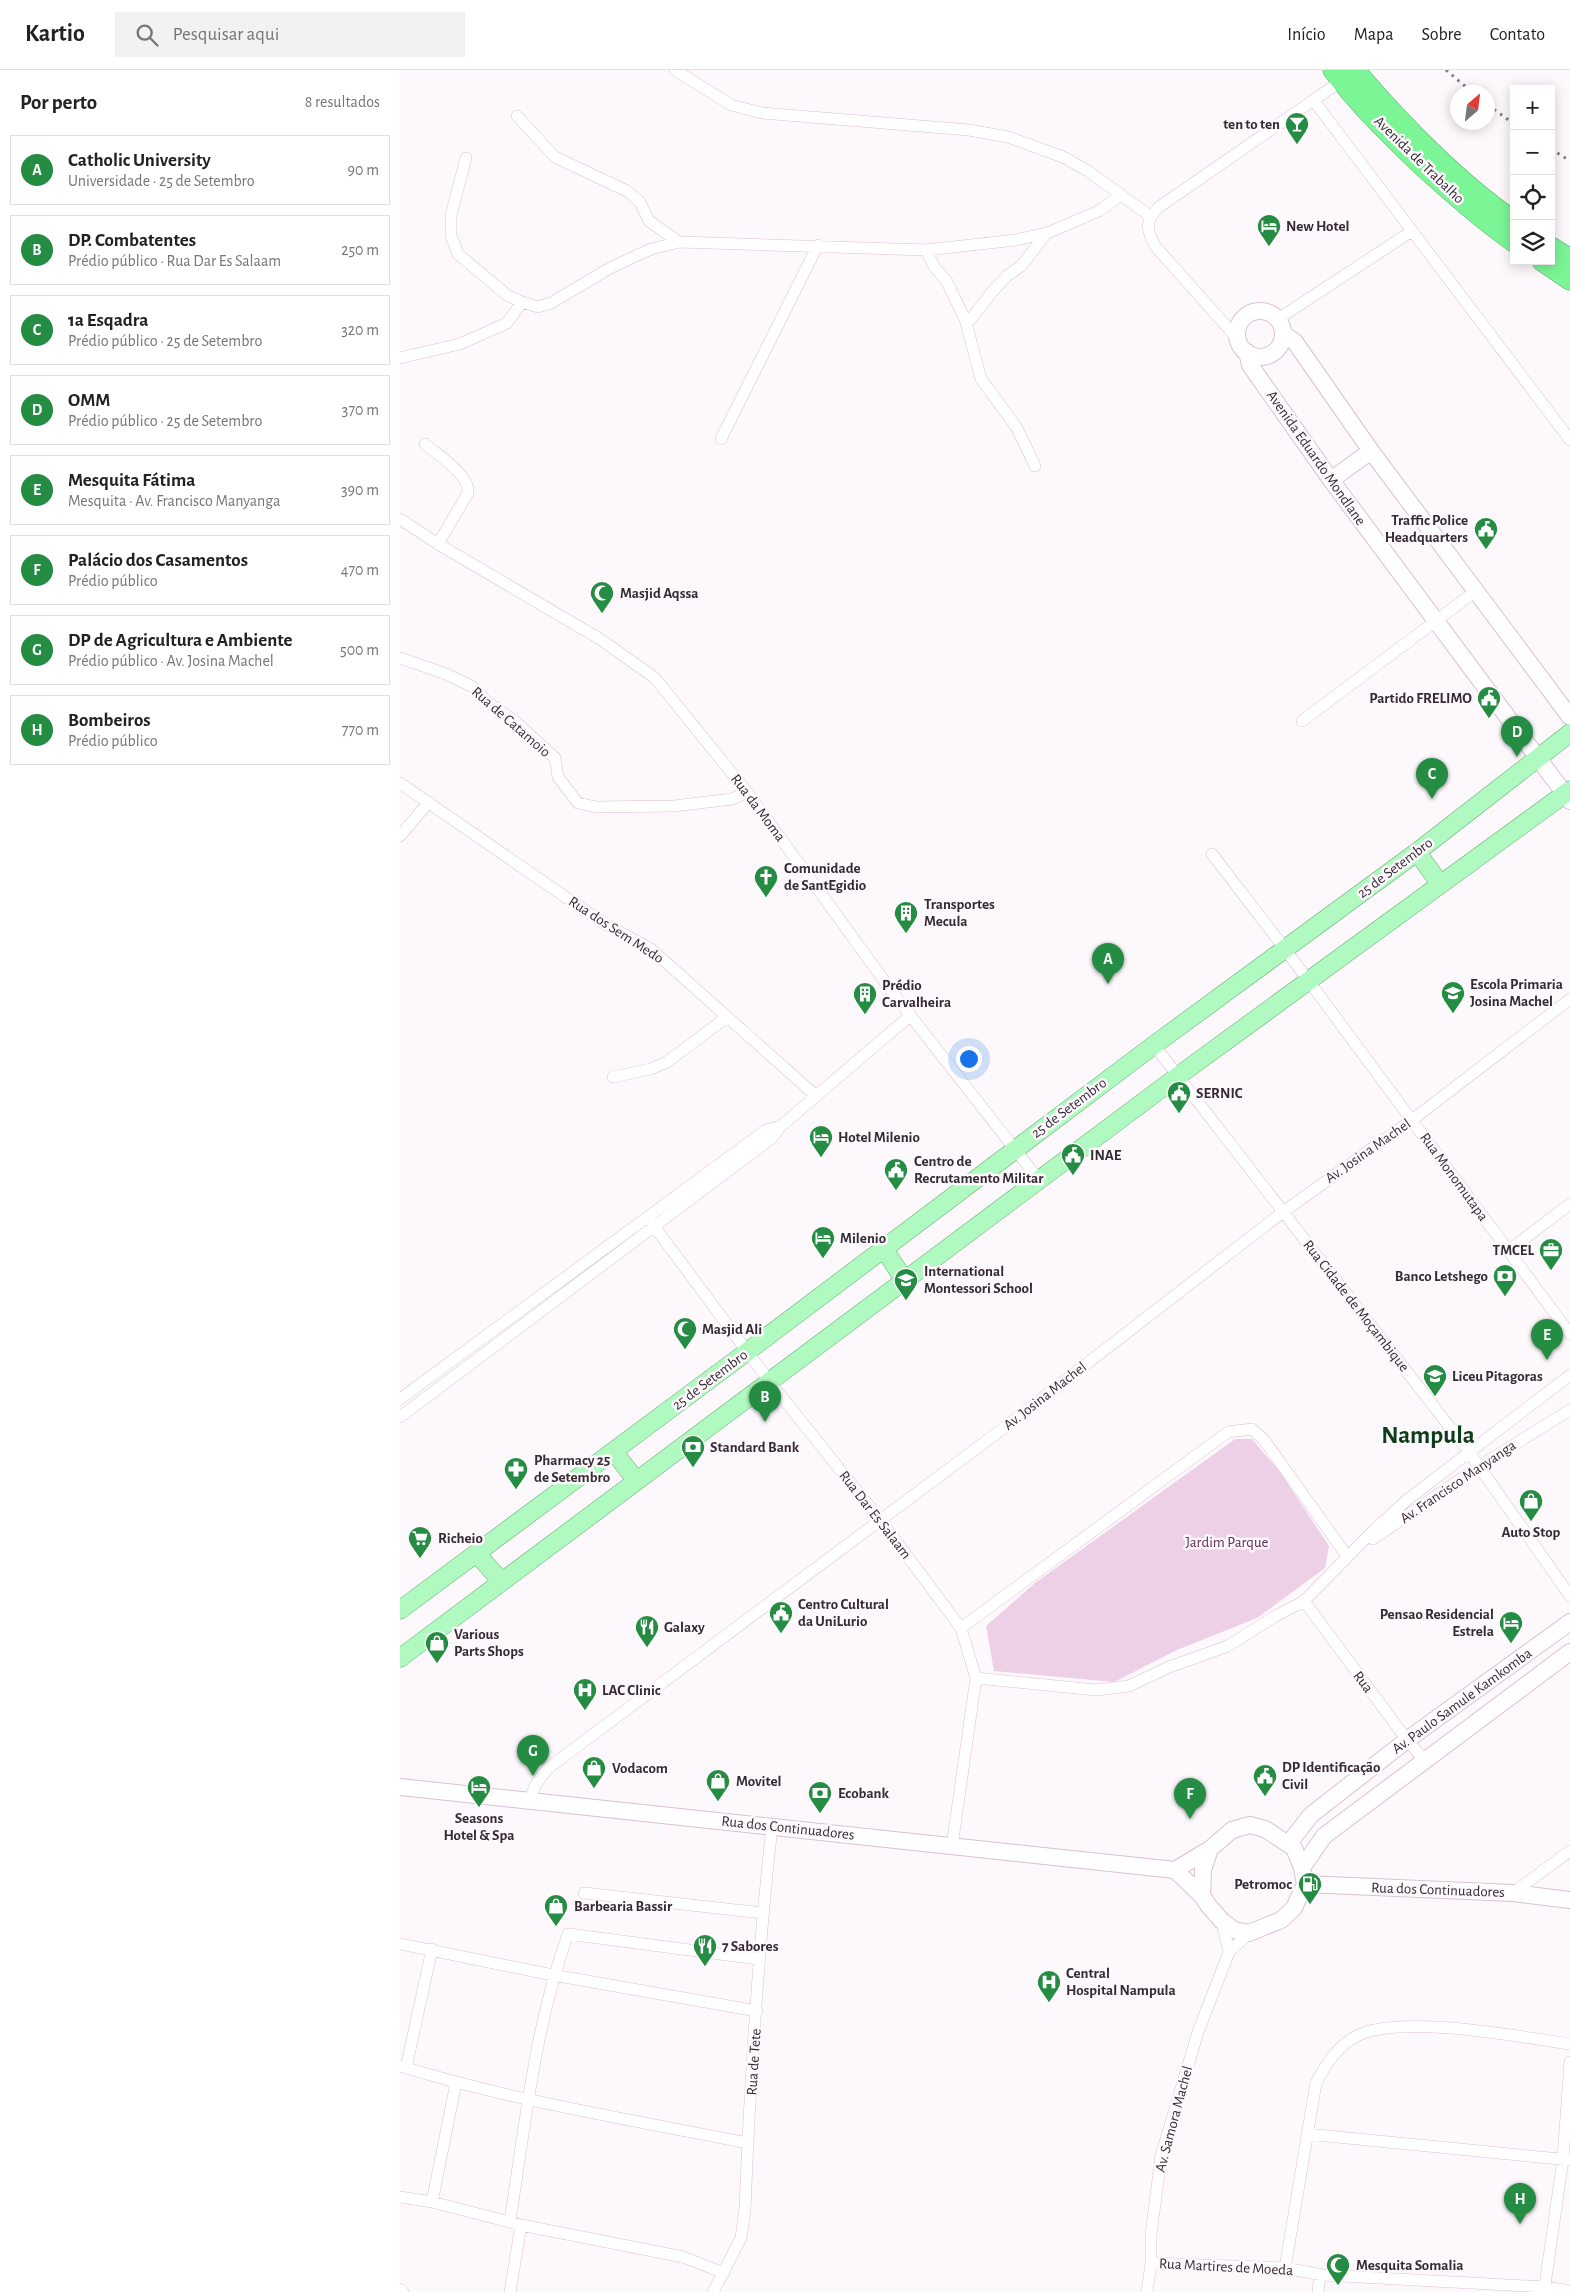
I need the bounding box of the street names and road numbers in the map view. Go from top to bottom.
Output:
street label: Avenida de Trabalho [1371,113,1467,207]
street label: Avenida Eduardo Mondlane [1264,388,1368,528]
street label: Rua de Catamoio [469,684,553,760]
street label: Rua da Moma [728,772,788,844]
street label: 25 de Setembro [1355,835,1435,901]
street label: Rua dos Sem Medo [566,894,666,966]
street label: 25 de Setembro [1029,1075,1109,1141]
street label: Av. Josina Machel [1323,1116,1413,1186]
street label: Rua Monomutapa [1417,1130,1491,1224]
street label: Rua Cidade de Moçambique [1300,1237,1412,1375]
street label: 25 de Setembro [670,1347,750,1413]
street label: Av. Josina Machel [1001,1359,1089,1433]
street label: Av. Francisco Manyanga [1397,1438,1519,1526]
street label: Rua Dar Es Salaam [836,1468,914,1562]
street label: Av. Paulo Samule Kamkomba [1389,1645,1535,1757]
street label: Rua [1350,1668,1376,1696]
street label: Rua dos Continuadores [721,1814,855,1842]
street label: Rua dos Continuadores [1371,1880,1505,1900]
street label: Rua de Tete [744,2028,764,2096]
street label: Av. Samora Machel [1153,2064,1195,2174]
street label: Rua Martires de Moeda [1159,2256,1293,2278]

